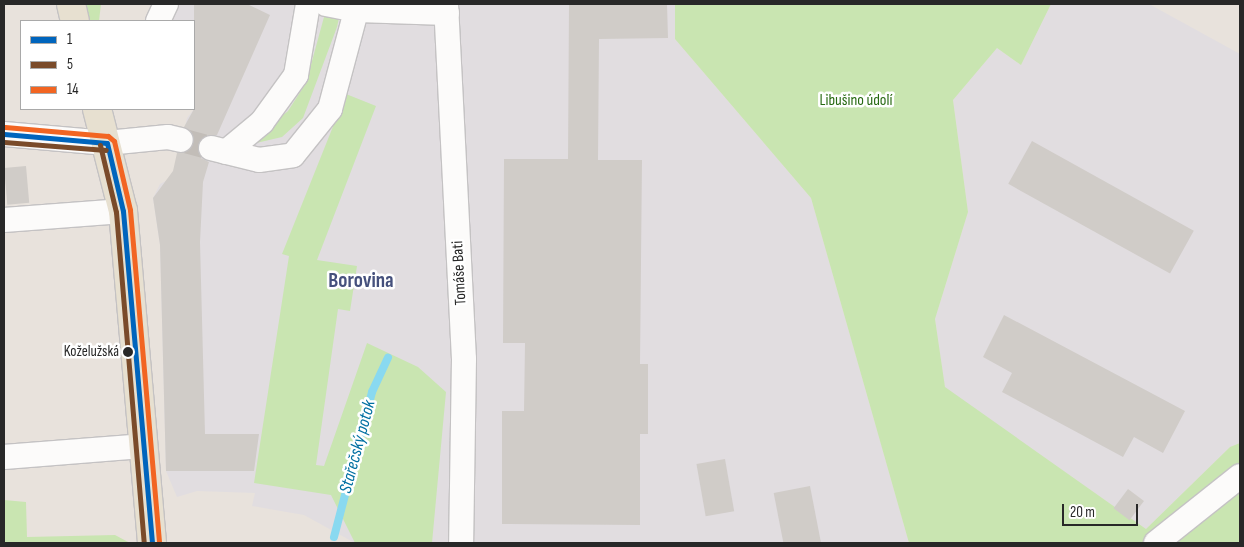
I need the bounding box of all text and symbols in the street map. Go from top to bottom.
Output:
legend [20,20,195,110]
text: 1 [67,30,72,49]
text: 5 [67,55,73,74]
text: 14 [67,80,79,99]
park label: Libušino údolí [820,91,892,111]
street label: Tomáše Bati [449,240,471,306]
district label: Borovina [328,268,394,294]
place label: Koželužská [64,343,119,361]
marker: Koželužská [123,347,133,357]
water label: Stařečský potok [335,398,381,496]
scale bar [1064,494,1140,526]
text: 20 m [1070,503,1095,522]

